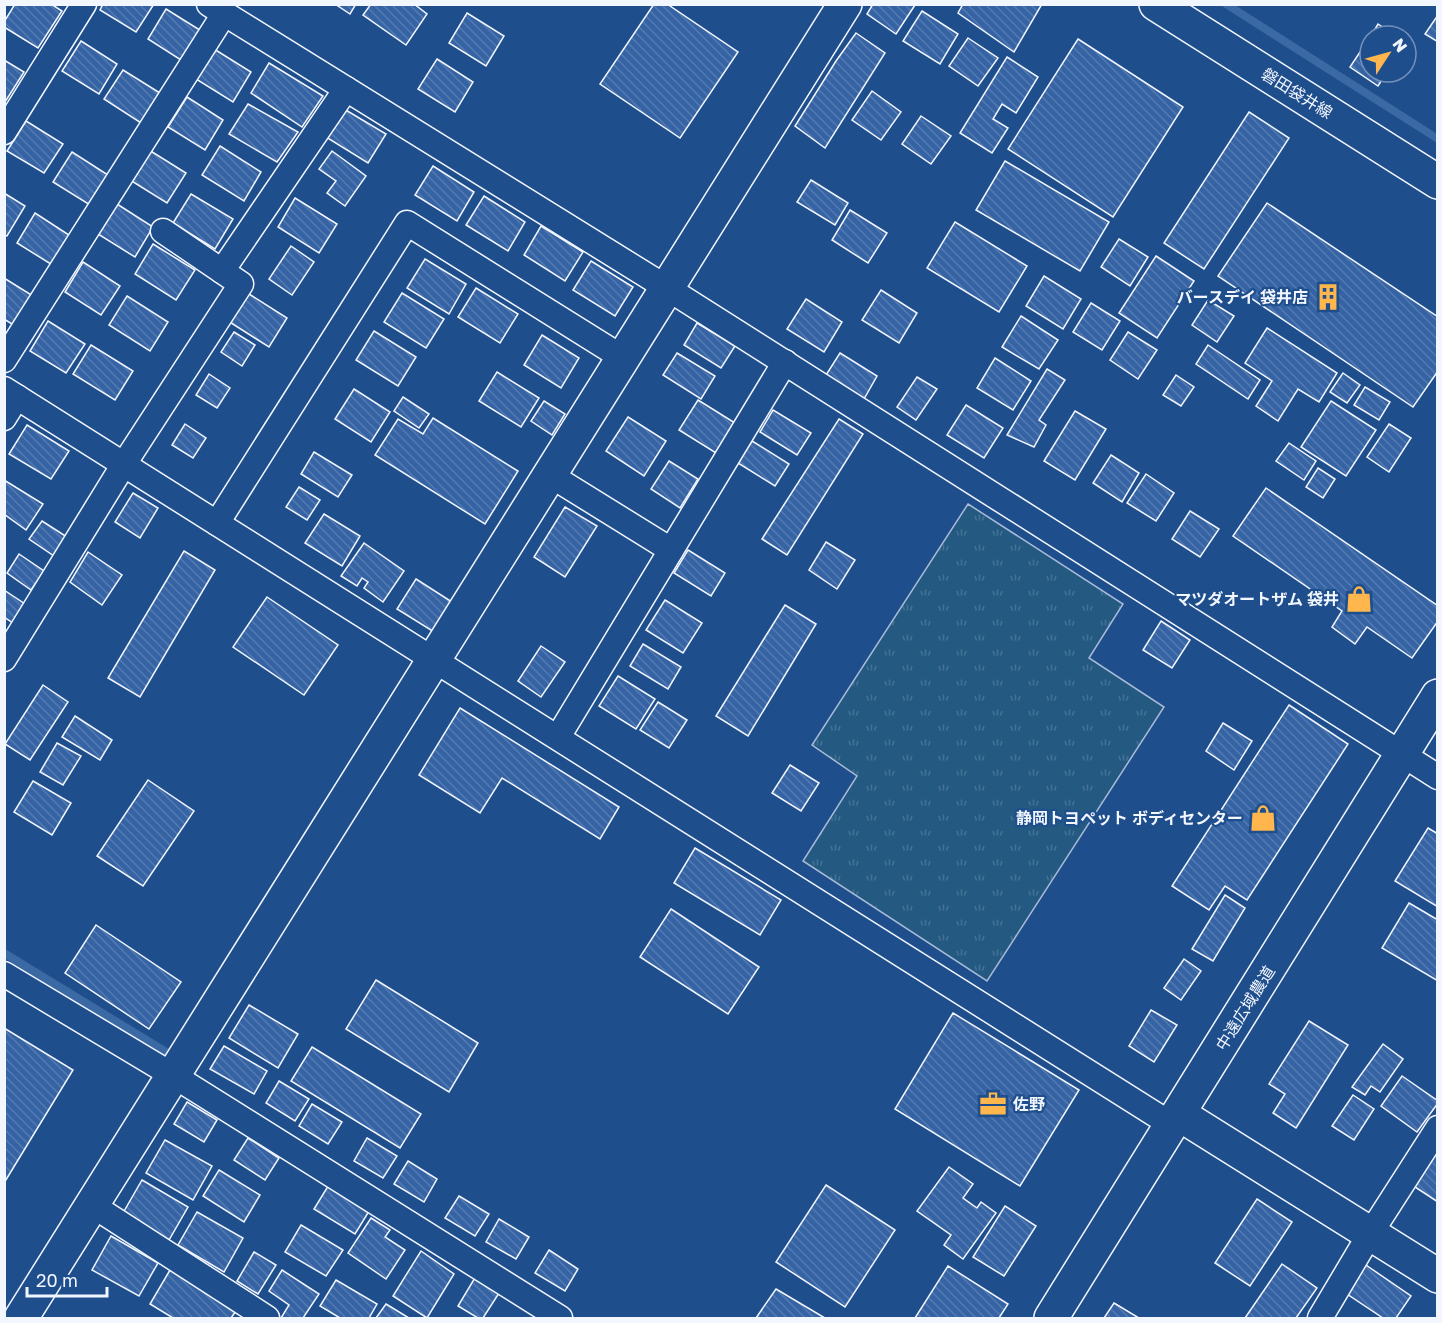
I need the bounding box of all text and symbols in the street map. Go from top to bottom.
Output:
north arrow [1358,24,1418,84]
text: N [1388,34,1412,56]
street label: 磐田袋井線 [1258,63,1336,123]
building icon: バースデイ 袋井店 [1313,282,1343,312]
place label: バースデイ 袋井店 [1177,287,1308,307]
shop icon: マツダオートザム 袋井 [1344,584,1374,614]
place label: マツダオートザム 袋井 [1175,589,1339,609]
shop icon: 静岡トヨペット ボディセンター [1248,803,1278,833]
place label: 静岡トヨペット ボディセンター [1016,808,1243,828]
street label: 中遠広域農道 [1211,962,1279,1054]
office icon: 佐野 [978,1089,1008,1119]
place label: 佐野 [1012,1094,1045,1114]
scale bar [27,1260,106,1298]
text: 20 m [36,1269,78,1291]

